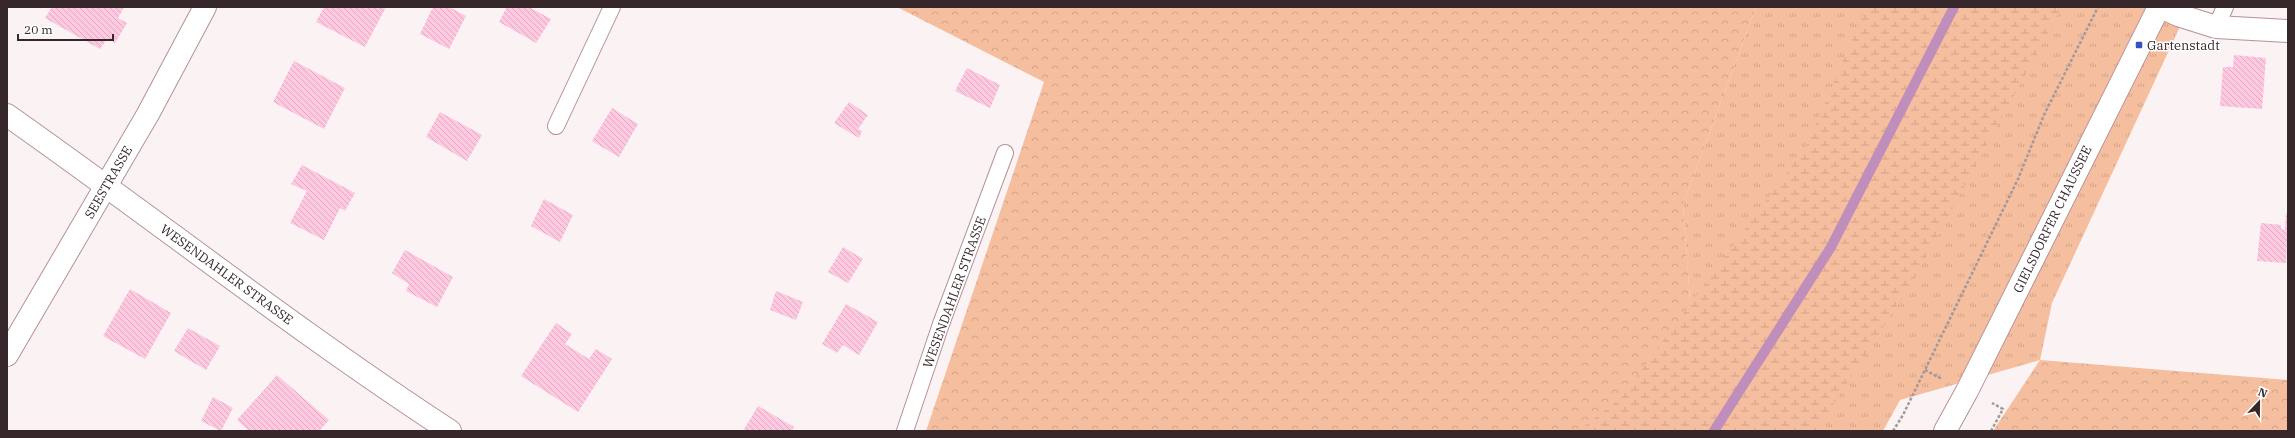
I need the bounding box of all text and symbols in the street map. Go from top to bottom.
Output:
scale bar [18,16,113,42]
text: 20 m [24,22,53,37]
place label: Gartenstadt [2147,37,2220,54]
marker: Gartenstadt [2134,40,2144,50]
street label: SEESTRASSE [81,143,136,222]
street label: GIELSDORFER CHAUSSEE [2009,143,2096,296]
street label: WESENDAHLER STRASSE [919,214,990,370]
street label: WESENDAHLER STRASSE [157,220,296,328]
north arrow [2239,382,2279,422]
text: N [2256,385,2270,401]

